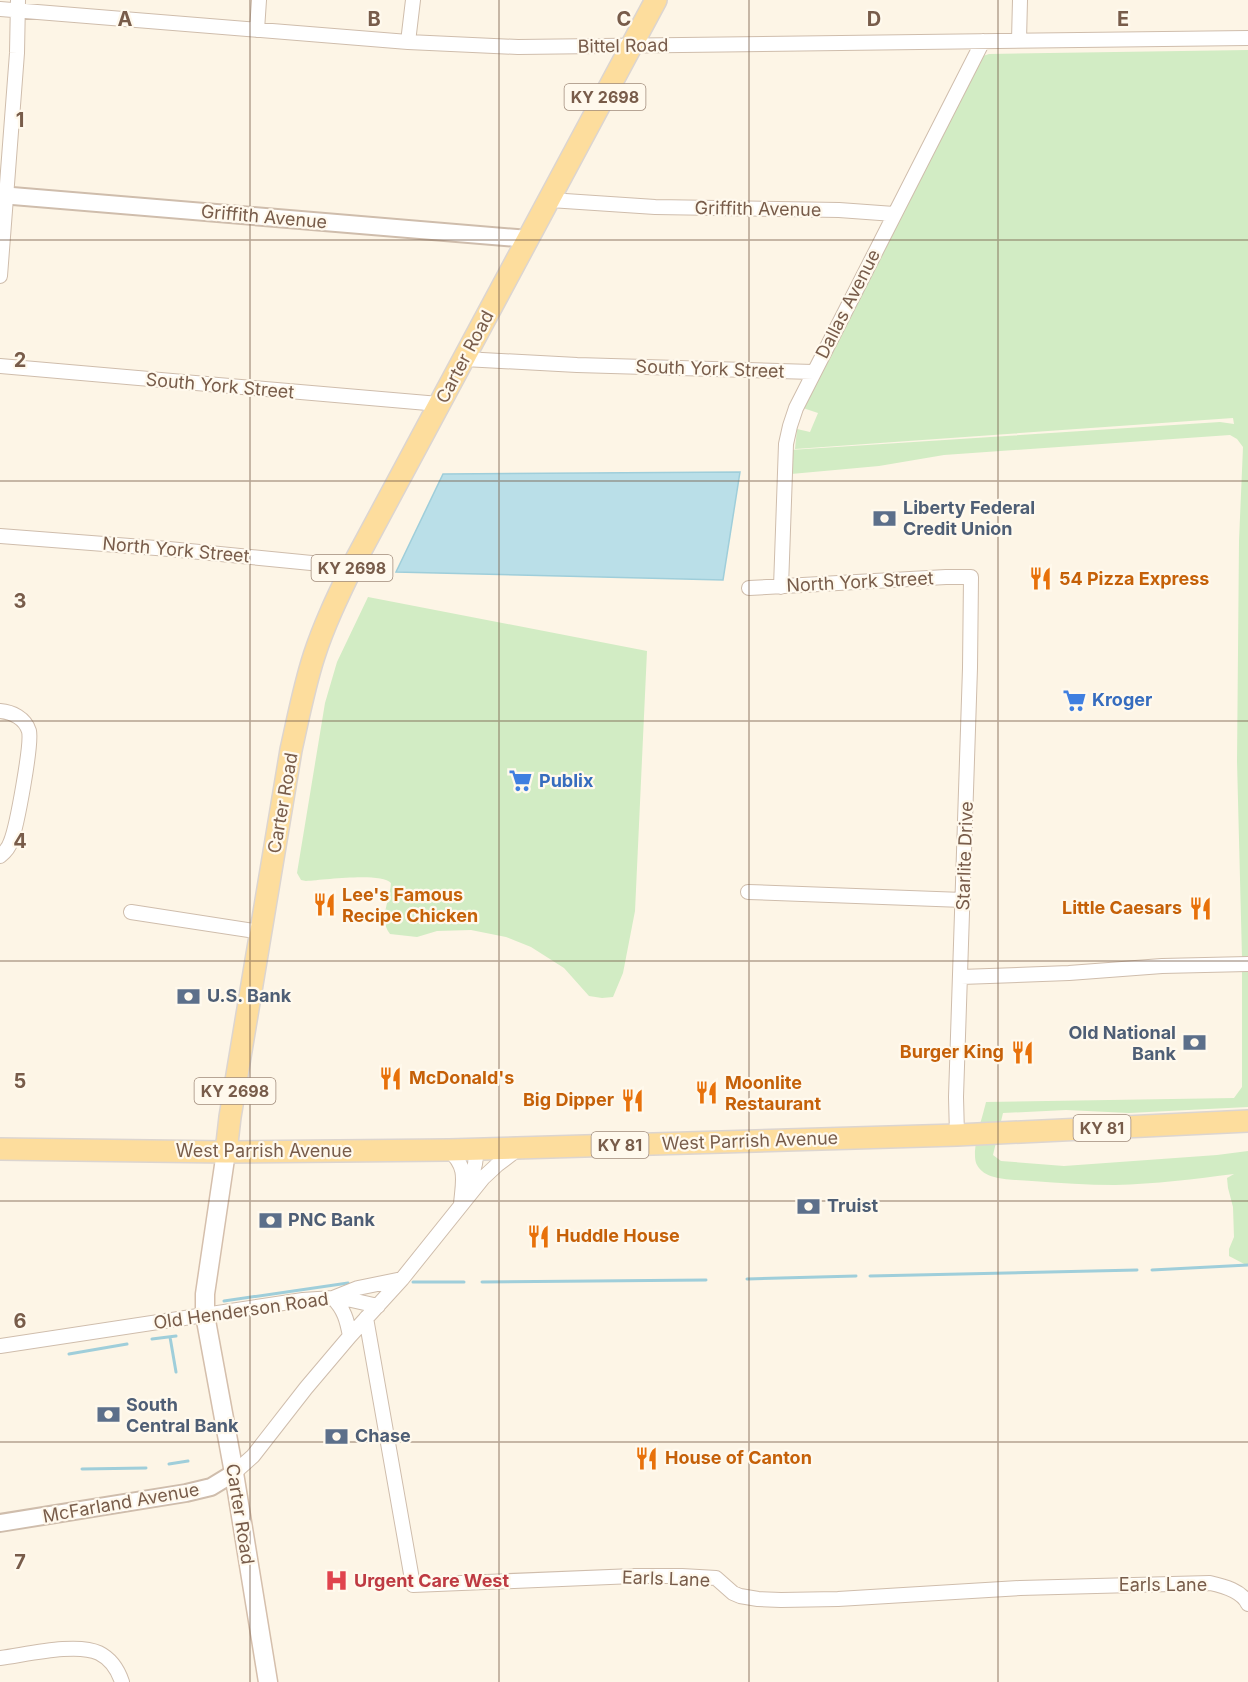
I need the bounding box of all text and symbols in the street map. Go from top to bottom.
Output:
text: A [118,7,133,31]
text: B [367,7,381,31]
text: C [617,7,631,31]
text: D [867,7,881,31]
text: E [1117,7,1129,31]
street label: Bittel Road [577,34,668,57]
road number: KY 2698 [564,84,646,110]
text: 1 [16,108,24,132]
street label: Griffith Avenue [695,197,822,220]
street label: Griffith Avenue [200,201,328,232]
street label: Dallas Avenue [811,246,884,362]
street label: Carter Road [431,307,498,407]
text: 2 [14,348,26,372]
street label: South York Street [635,355,785,382]
street label: South York Street [145,369,295,402]
place label: Liberty Federal Credit Union [903,497,1035,539]
bank icon: Liberty Federal Credit Union [872,505,898,531]
street label: North York Street [102,533,250,566]
road number: KY 2698 [312,555,392,581]
restaurant icon: 54 Pizza Express [1028,566,1054,592]
street label: North York Street [786,567,934,596]
place label: 54 Pizza Express [1059,568,1209,589]
text: 3 [14,589,26,613]
supermarket icon: Kroger [1061,687,1087,713]
place label: Kroger [1092,689,1152,710]
street label: Carter Road [263,751,302,855]
supermarket icon: Publix [508,768,534,794]
place label: Publix [539,770,594,791]
street label: Starlite Drive [952,801,977,911]
text: 4 [13,829,27,853]
place label: Lee's Famous Recipe Chicken [342,884,478,926]
restaurant icon: Lee's Famous Recipe Chicken [311,892,337,918]
restaurant icon: Little Caesars [1187,895,1213,921]
place label: Little Caesars [1062,897,1182,918]
bank icon: U.S. Bank [176,983,202,1009]
place label: U.S. Bank [207,985,292,1006]
place label: Old National Bank [1068,1022,1177,1064]
bank icon: Old National Bank [1181,1030,1207,1056]
restaurant icon: Burger King [1009,1039,1035,1065]
place label: Burger King [900,1041,1004,1062]
restaurant icon: McDonald's [378,1065,404,1091]
place label: McDonald's [409,1067,514,1088]
text: 5 [14,1069,26,1093]
place label: Moonlite Restaurant [725,1072,821,1114]
road number: KY 2698 [194,1078,276,1104]
restaurant icon: Moonlite Restaurant [694,1080,720,1106]
restaurant icon: Big Dipper [619,1087,645,1113]
place label: Big Dipper [523,1089,614,1110]
road number: KY 81 [1074,1115,1130,1141]
street label: West Parrish Avenue [662,1127,838,1154]
road number: KY 81 [592,1132,648,1158]
street label: West Parrish Avenue [176,1140,352,1161]
bank icon: Truist [796,1193,822,1219]
place label: Truist [827,1195,878,1216]
bank icon: PNC Bank [257,1207,283,1233]
place label: PNC Bank [288,1209,376,1230]
restaurant icon: Huddle House [525,1223,551,1249]
place label: Huddle House [556,1225,680,1246]
street label: Old Henderson Road [152,1288,330,1333]
text: 6 [14,1309,27,1333]
place label: South Central Bank [126,1394,239,1436]
bank icon: South Central Bank [95,1402,121,1428]
bank icon: Chase [324,1423,350,1449]
place label: Chase [355,1425,411,1446]
restaurant icon: House of Canton [634,1445,660,1471]
place label: House of Canton [665,1447,812,1468]
street label: Carter Road [222,1462,259,1566]
street label: McFarland Avenue [41,1478,201,1527]
text: 7 [14,1550,26,1574]
street label: Earls Lane [622,1566,711,1591]
hospital icon: Urgent Care West [323,1568,349,1594]
place label: Urgent Care West [354,1570,509,1591]
street label: Earls Lane [1119,1574,1207,1595]

